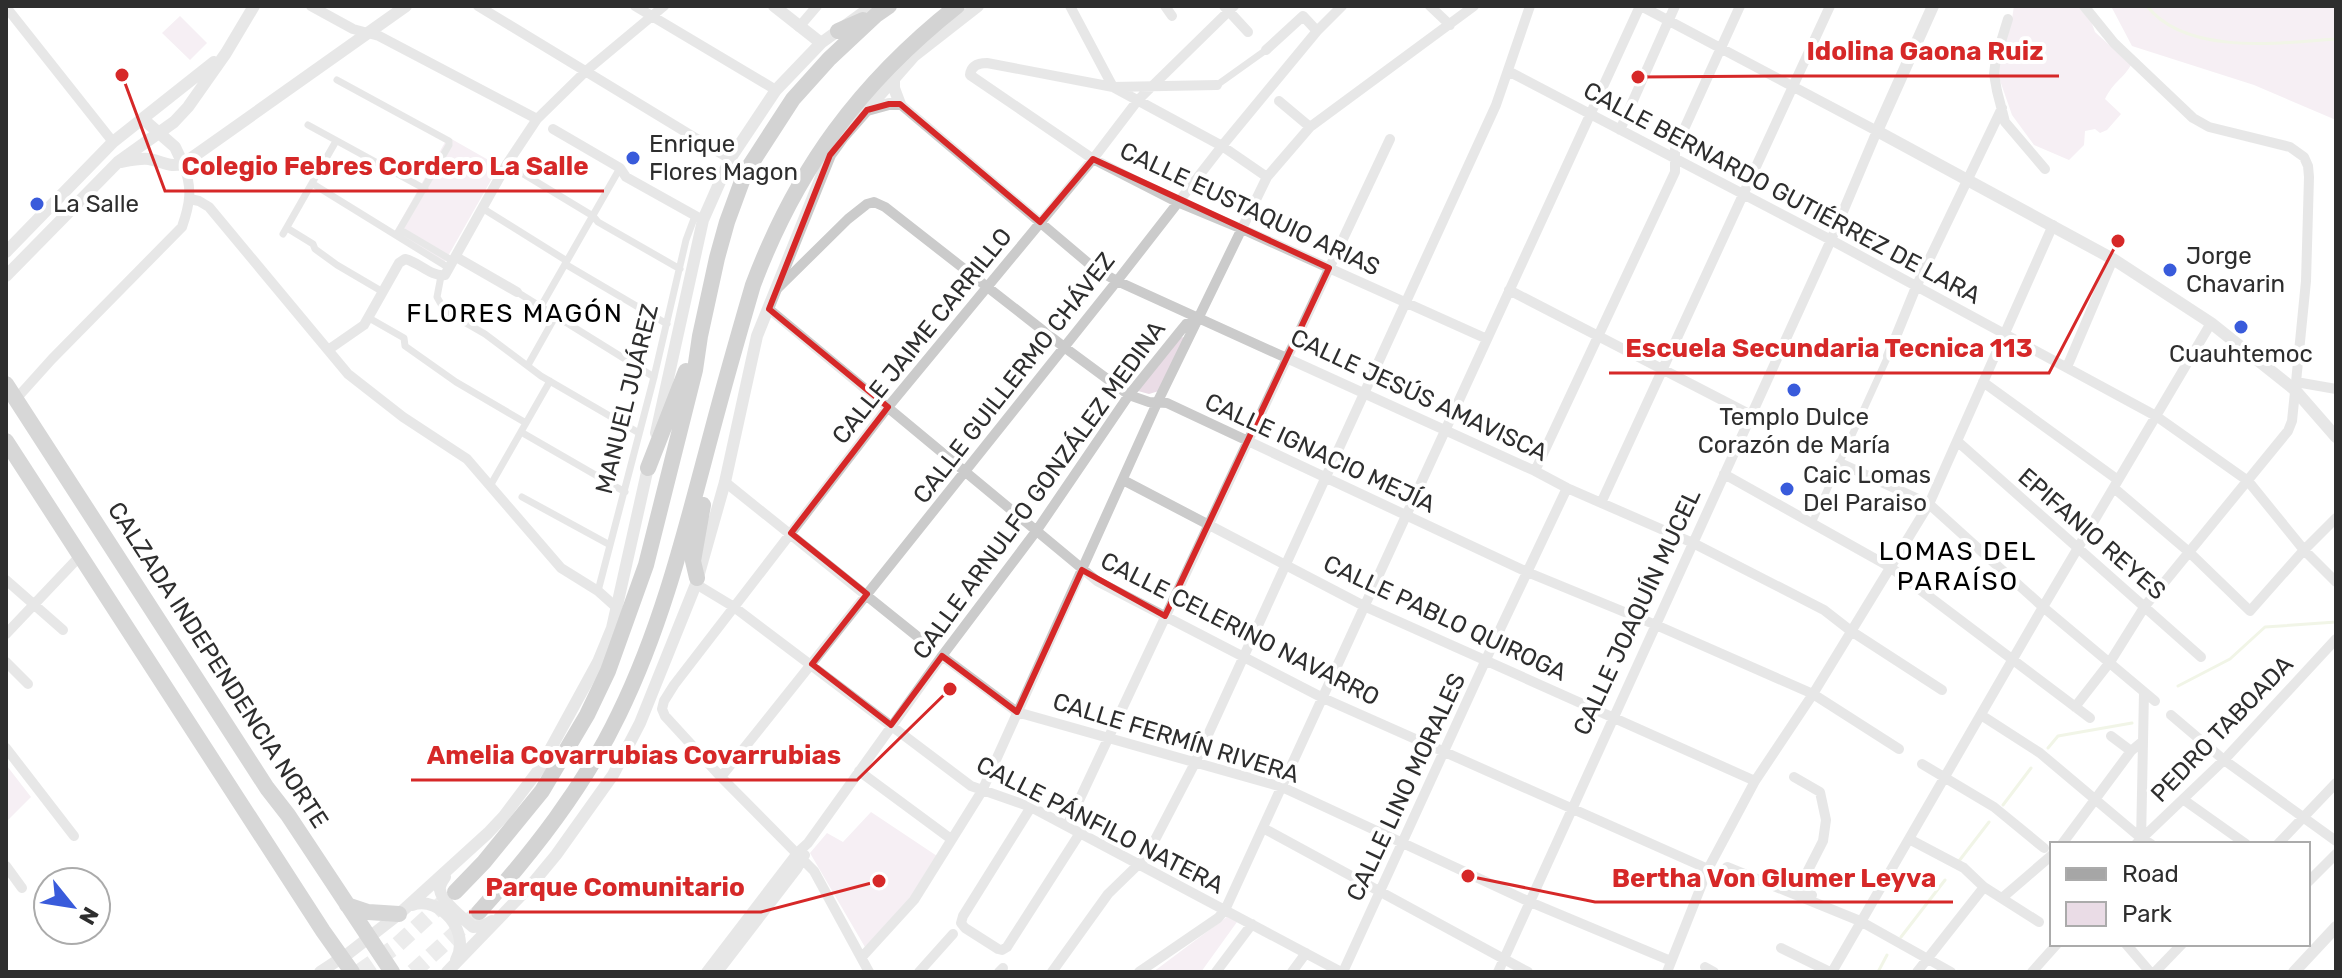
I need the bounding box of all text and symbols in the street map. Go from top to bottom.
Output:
callout: Idolina Gaona Ruiz [1790,26,2059,76]
text: Idolina Gaona Ruiz [1806,36,2044,67]
street label: CALLE BERNARDO GUTIÉRREZ DE LARA [1579,76,1985,310]
place label: Enrique Flores Magon [649,130,798,186]
street label: CALLE EUSTAQUIO ARIAS [1116,136,1384,282]
callout: Colegio Febres Cordero La Salle [165,141,604,191]
marker: Enrique Flores Magon [624,149,642,167]
text: Colegio Febres Cordero La Salle [181,151,589,182]
place label: La Salle [53,190,139,218]
marker: La Salle [28,195,46,213]
street label: CALLE JAIME CARRILLO [826,223,1018,449]
place label: Jorge Chavarin [2186,242,2285,298]
street label: CALLE GUILLERMO CHÁVEZ [907,247,1121,509]
marker: Jorge Chavarin [2161,261,2179,279]
district label: FLORES MAGÓN [406,298,624,329]
street label: MANUEL JUÁREZ [590,301,664,497]
street label: CALLE ARNULFO GONZÁLEZ MEDINA [907,315,1171,665]
marker: Cuauhtemoc [2232,318,2250,336]
street label: CALLE JESÚS AMAVISCA [1286,323,1552,467]
callout: Escuela Secundaria Tecnica 113 [1609,323,2049,373]
text: Escuela Secundaria Tecnica 113 [1625,333,2033,364]
place label: Cuauhtemoc [2169,340,2313,368]
marker: Templo Dulce Corazón de María [1785,381,1803,399]
street label: CALLE IGNACIO MEJÍA [1200,387,1440,519]
place label: Templo Dulce Corazón de María [1698,403,1890,459]
place label: Caic Lomas Del Paraiso [1803,461,1931,517]
street label: EPIFANIO REYES [2013,462,2171,606]
marker: Caic Lomas Del Paraiso [1778,480,1796,498]
street label: CALLE JOAQUÍN MUCEL [1568,484,1707,740]
street label: CALZADA INDEPENDENCIA NORTE [102,497,334,833]
district label: LOMAS DEL PARAÍSO [1879,536,2037,597]
street label: CALLE CELERINO NAVARRO [1096,546,1384,712]
street label: CALLE PABLO QUIROGA [1319,549,1571,687]
street label: PEDRO TABOADA [2145,650,2299,808]
street label: CALLE LINO MORALES [1341,669,1471,905]
street label: CALLE FERMÍN RIVERA [1049,687,1303,789]
callout: Amelia Covarrubias Covarrubias [411,730,857,780]
text: Amelia Covarrubias Covarrubias [427,740,841,771]
street label: CALLE PÁNFILO NATERA [972,750,1228,900]
legend [2050,842,2310,946]
callout: Bertha Von Glumer Leyva [1595,852,1953,902]
text: Road [2122,860,2179,888]
callout: Parque Comunitario [469,862,761,912]
text: Bertha Von Glumer Leyva [1612,863,1936,894]
north arrow [32,866,112,946]
text: Parque Comunitario [485,872,745,903]
text: Park [2122,900,2173,928]
text: N [73,902,105,929]

